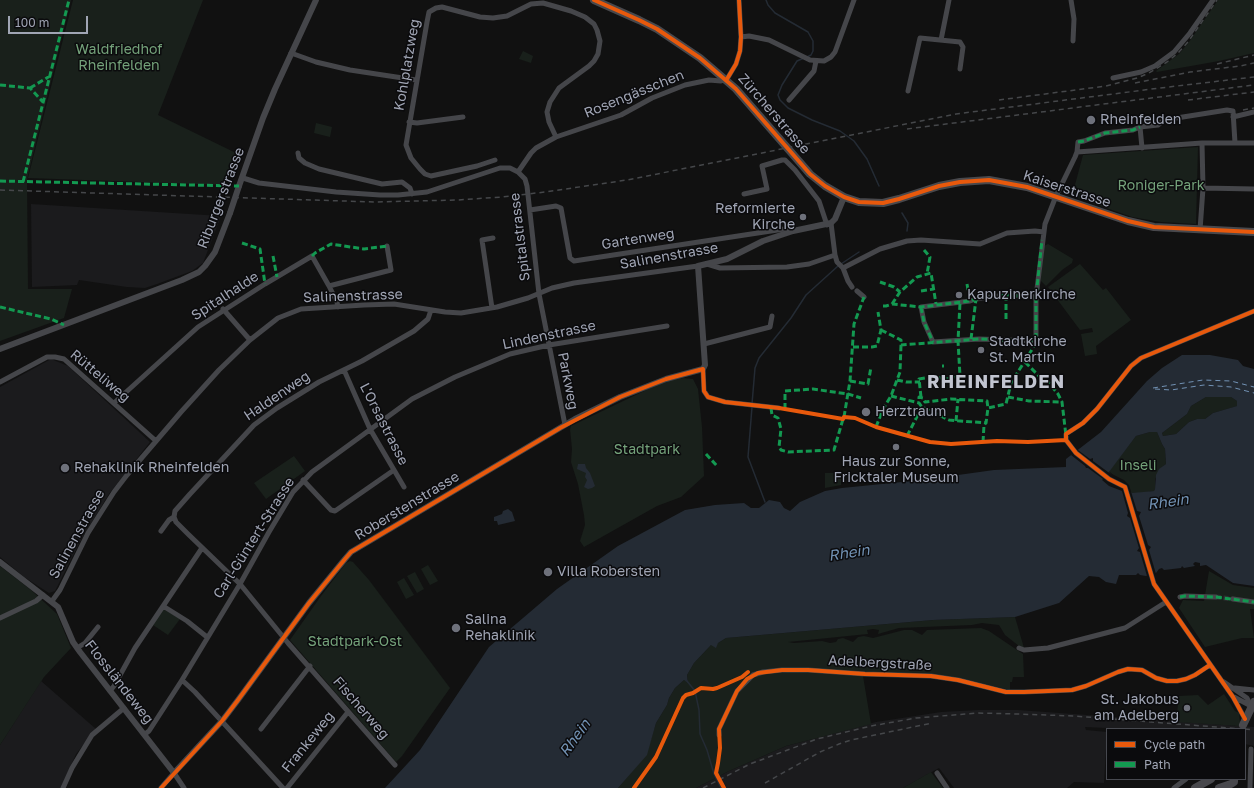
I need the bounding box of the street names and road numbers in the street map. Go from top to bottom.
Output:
street label: Kohlplatzweg [391,18,423,112]
street label: Rosengässchen [582,66,686,122]
street label: Zürcherstrasse [735,70,813,158]
street label: Riburgerstrasse [194,145,248,251]
street label: Kaiserstrasse [1021,167,1113,211]
street label: Spitalstrasse [506,192,534,282]
street label: Gartenweg [600,225,676,253]
street label: Salinenstrasse [618,239,720,273]
street label: Spitalhalde [188,268,262,324]
street label: Salinenstrasse [303,286,403,306]
street label: Lindenstrasse [501,317,597,353]
street label: Rütteliweg [67,346,133,406]
street label: Parkweg [554,351,582,411]
street label: Haldenweg [241,368,313,424]
street label: L'Orsastrasse [356,380,412,468]
street label: Roberstenstrasse [352,468,462,544]
street label: Carl-Güntert-Strasse [210,474,298,602]
street label: Salinenstrasse [45,486,109,582]
street label: Flossländeweg [81,637,157,727]
street label: Adelbergstraße [828,652,932,674]
street label: Fischerweg [329,673,393,743]
street label: Frankeweg [278,708,338,776]

